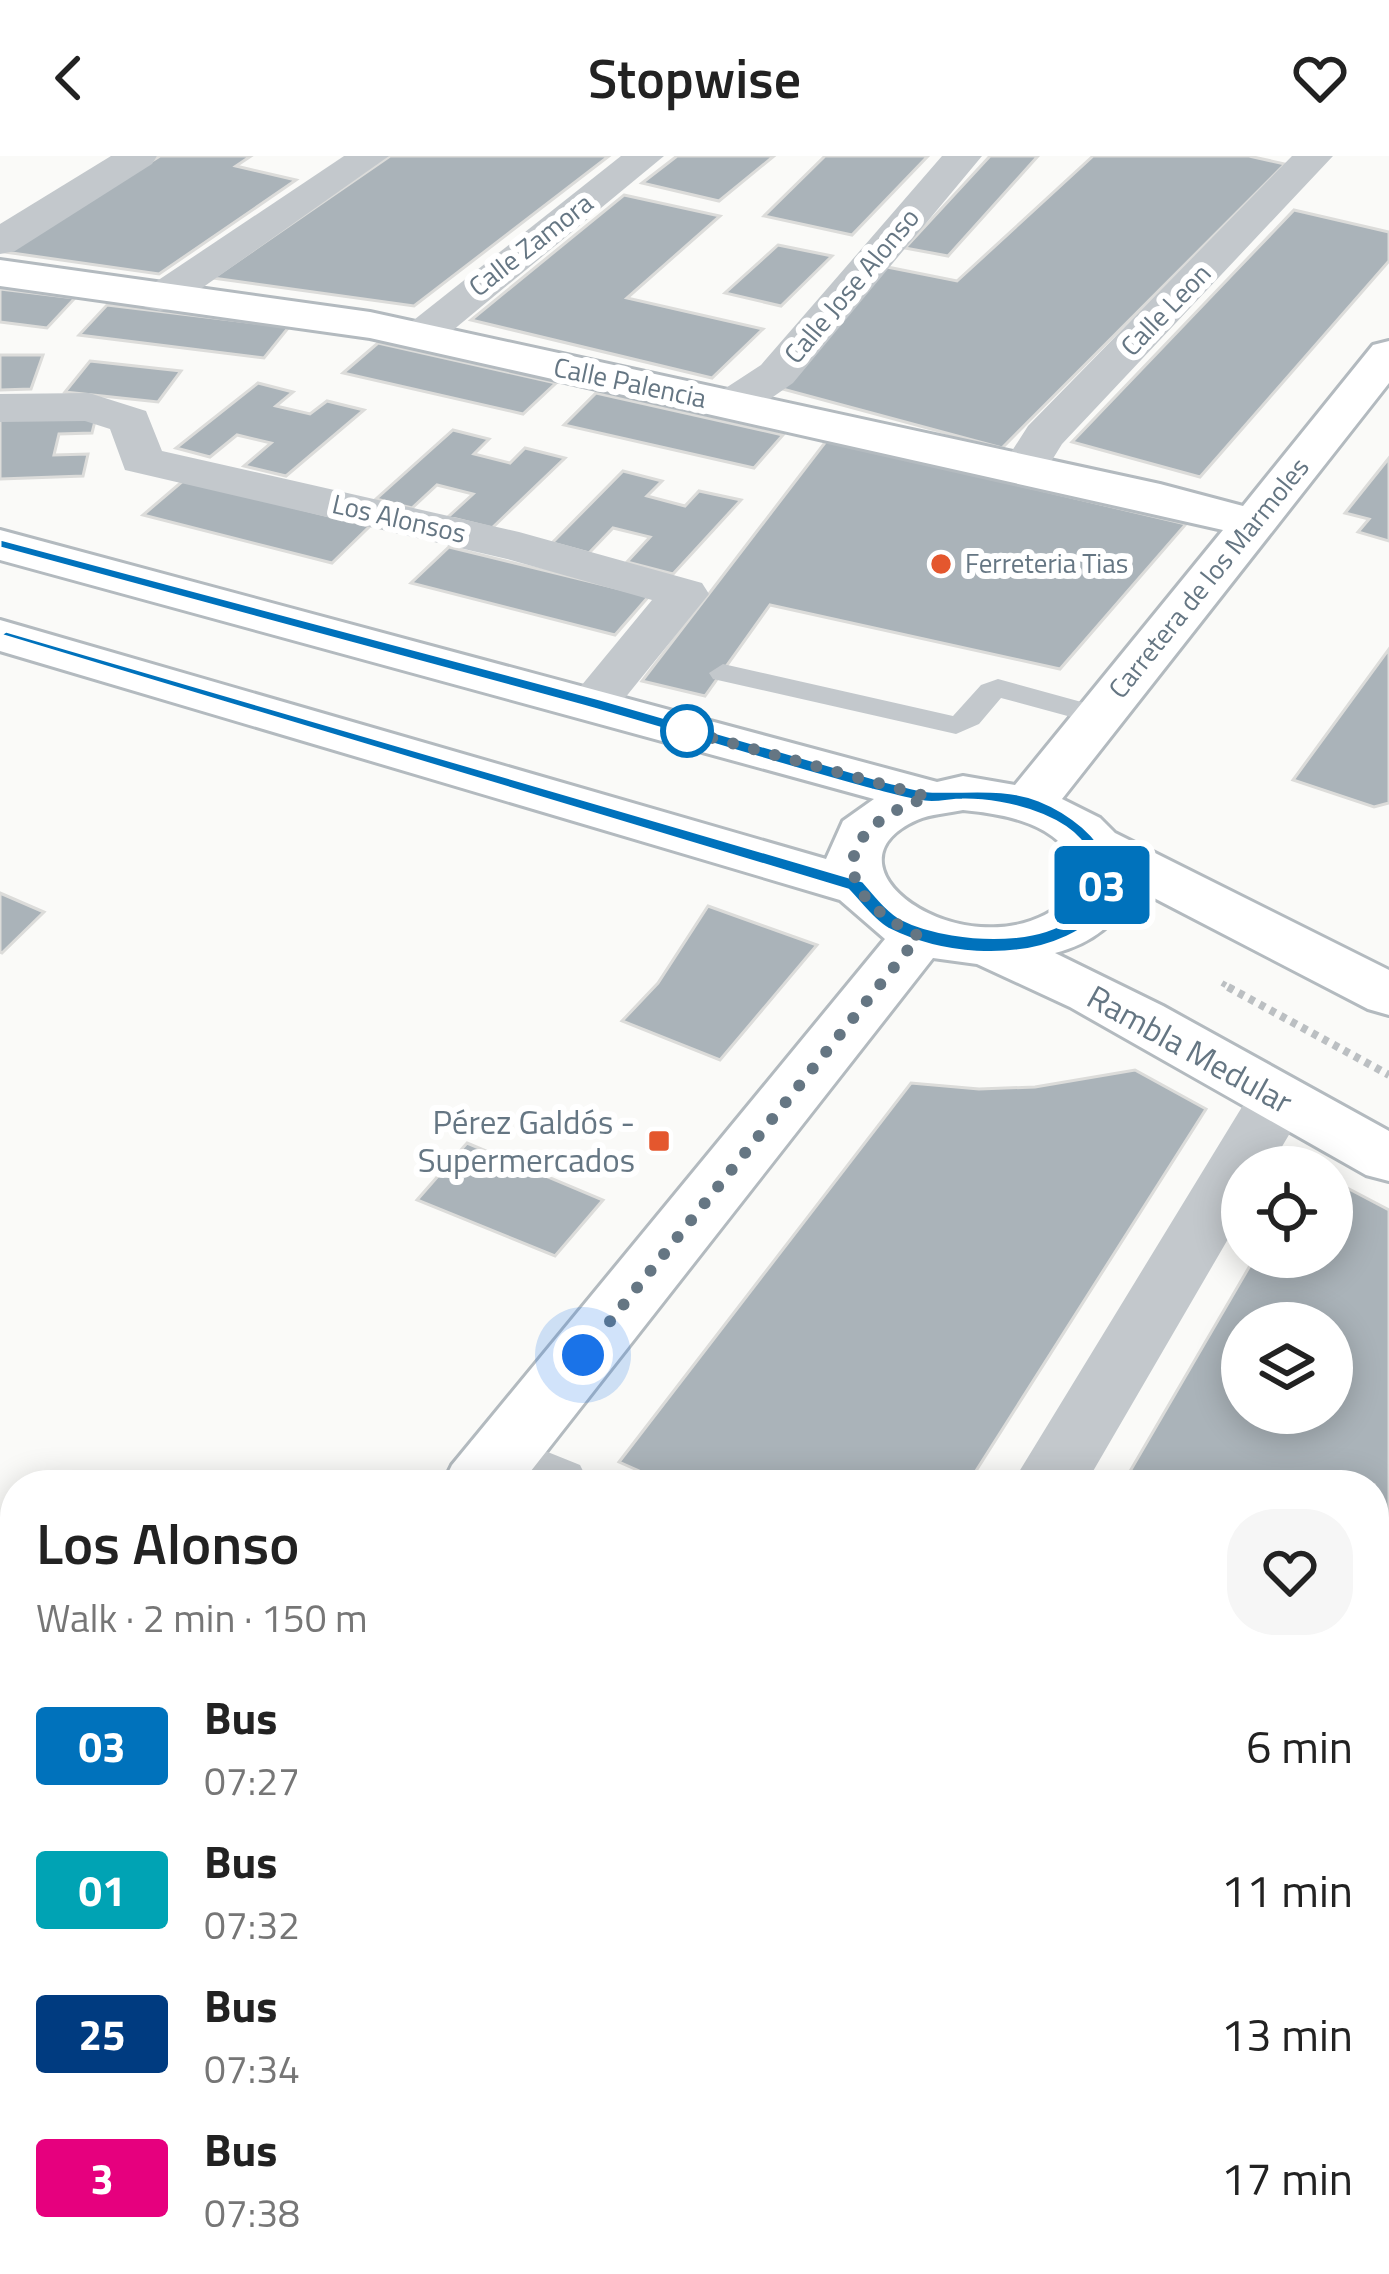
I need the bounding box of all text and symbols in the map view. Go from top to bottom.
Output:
text: Stopwise [588,37,801,119]
icon: back [36,45,102,111]
icon: heart [1287,45,1353,111]
street label: Calle Zamora [459,182,601,306]
street label: Calle Jose Alonso [773,198,928,372]
street label: Calle Leon [1110,253,1220,365]
street label: Calle Palencia [550,345,711,418]
street label: Carretera de los Marmoles [1098,448,1318,706]
street label: Los Alonsos [328,482,470,553]
place label: Ferreteria Tias [965,542,1128,583]
marker: Ferreteria Tias [928,551,954,577]
unlabelled marker [662,706,712,756]
line badge: 03 [1048,846,1156,924]
text: 03 [1078,853,1126,917]
street label: Rambla Medular [1078,972,1302,1126]
place label: Pérez Galdós - Supermercados [418,1097,635,1185]
marker: Pérez Galdós - Supermercados [646,1128,672,1154]
map controls [1221,1146,1353,1434]
button: locate [1221,1146,1353,1278]
button: layers [1221,1302,1353,1434]
your location [553,1325,613,1385]
text: Los Alonso [36,1499,299,1586]
button: heart [1227,1509,1353,1635]
text: Walk · 2 min · 150 m [36,1588,368,1647]
text: Bus [204,1683,278,1751]
text: 6 min [1246,1712,1353,1780]
text: 03 [78,1714,126,1778]
text: 07:27 [204,1751,300,1810]
text: Bus [204,1827,278,1895]
text: 11 min [1221,1856,1353,1924]
text: 01 [78,1858,126,1922]
text: 07:32 [204,1895,300,1954]
text: Bus [204,1971,278,2039]
text: 13 min [1221,2000,1353,2068]
text: 25 [78,2002,126,2066]
text: 07:34 [204,2039,300,2098]
text: Bus [204,2115,278,2183]
text: 17 min [1221,2144,1353,2212]
text: 3 [90,2146,114,2210]
text: 07:38 [204,2183,300,2242]

